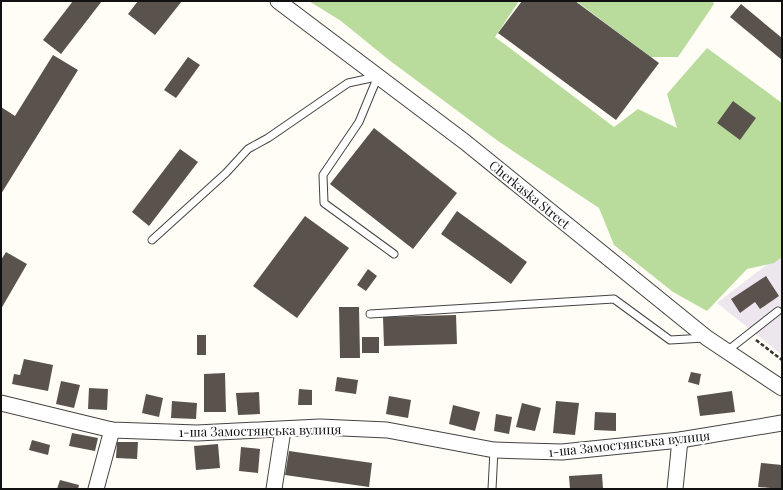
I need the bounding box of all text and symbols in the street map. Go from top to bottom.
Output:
street label: Cherkaska Street [486,156,574,232]
street label: 1-ша Замостянська вулиця [178,420,342,440]
street label: 1-ша Замостянська вулиця [547,426,711,460]

